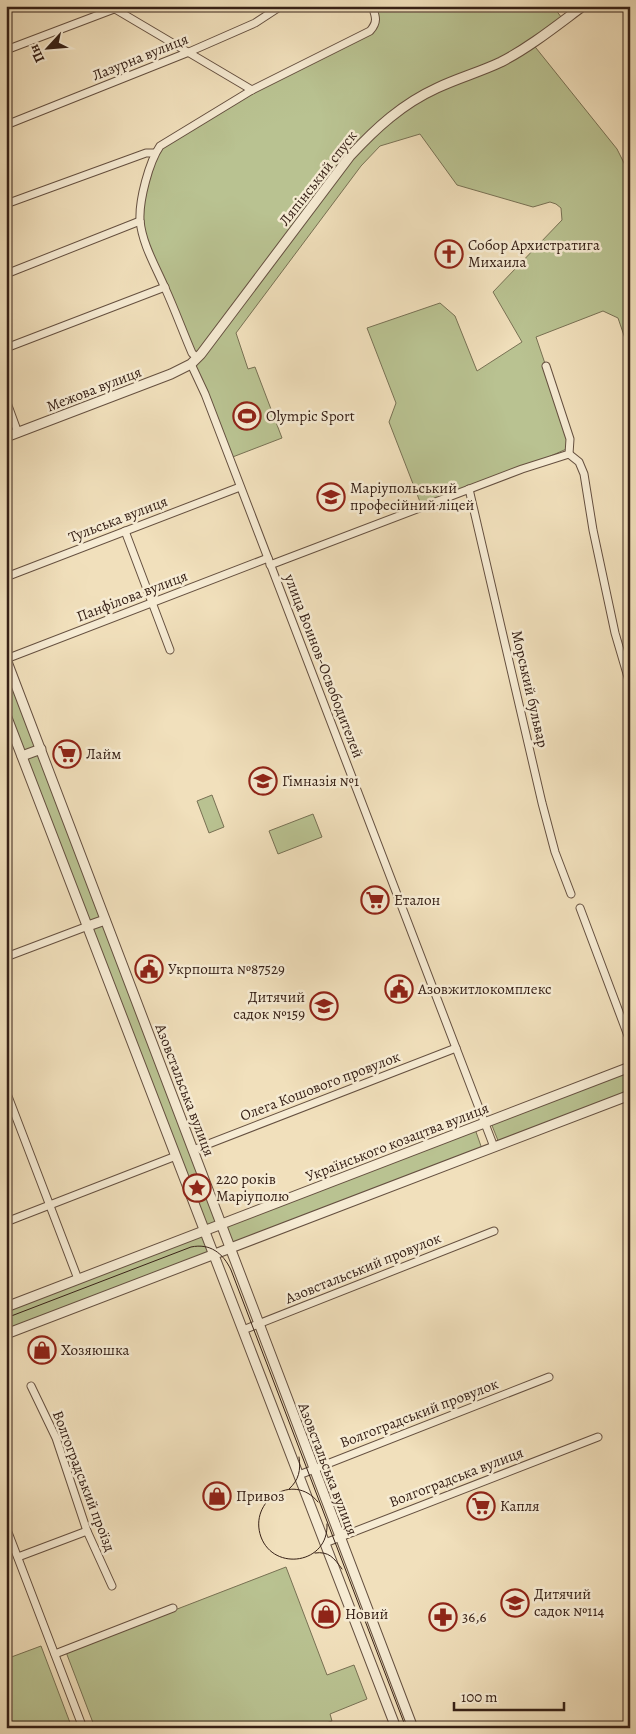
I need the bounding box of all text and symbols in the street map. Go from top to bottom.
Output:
north arrow [22,22,72,72]
street label: Лазурна вулиця [89,29,191,85]
text: Пн [24,41,49,66]
street label: Ляпінський спуск [274,126,362,230]
place label: Собор Архистратига Михаила [468,235,600,272]
church icon: Собор Архистратига Михаила [434,239,464,269]
street label: Межова вулиця [44,362,144,416]
sports icon: Olympic Sport [232,401,262,431]
place label: Olympic Sport [266,406,355,426]
place label: Маріупольський професійний ліцей [350,478,475,515]
school or university icon: Маріупольський професійний ліцей [316,482,346,512]
street label: Тульська вулиця [66,491,170,547]
street label: Панфілова вулиця [74,566,190,626]
street label: улица Воинов-Освободителей [279,570,368,761]
street label: Морський бульвар [507,628,553,750]
supermarket icon: Лайм [52,739,82,769]
place label: Лайм [86,744,121,764]
school or university icon: Гімназія №1 [248,766,278,796]
place label: Гімназія №1 [282,771,359,791]
supermarket icon: Еталон [360,885,390,915]
place label: Еталон [394,890,440,910]
public building icon: Укрпошта №87529 [134,954,164,984]
place label: Укрпошта №87529 [168,959,285,979]
public building icon: Азовжитлокомплекс [384,974,414,1004]
place label: Азовжитлокомплекс [417,979,552,999]
place label: Дитячий садок №159 [233,987,305,1024]
school or university icon: Дитячий садок №159 [309,991,339,1021]
street label: Азовстальська вулиця [150,1020,219,1159]
street label: Олега Кошового провулок [237,1046,403,1126]
street label: Українського козацтва вулиця [303,1098,491,1186]
place label: 220 років Маріуполю [216,1169,289,1206]
place icon: 220 років Маріуполю [182,1173,212,1203]
street label: Азовстальський провулок [281,1228,444,1309]
shop icon: Хозяюшка [27,1335,57,1365]
place label: Хозяюшка [61,1340,129,1360]
street label: Волгоградський провулок [337,1373,501,1452]
street label: Азовстальська вулиця [293,1399,362,1538]
street label: Волгоградський проїзд [48,1408,120,1554]
street label: Волгоградська вулиця [386,1442,526,1512]
shop icon: Привоз [202,1481,232,1511]
place label: Привоз [236,1486,284,1506]
supermarket icon: Капля [466,1491,496,1521]
place label: Капля [500,1496,540,1516]
place label: Дитячий садок №114 [534,1584,605,1621]
school or university icon: Дитячий садок №114 [500,1588,530,1618]
shop icon: Новий [311,1599,341,1629]
pharmacy icon: 36,6 [428,1602,458,1632]
place label: Новий [345,1604,389,1624]
place label: 36,6 [462,1607,487,1627]
scale bar [454,1679,564,1711]
text: 100 m [461,1687,498,1707]

